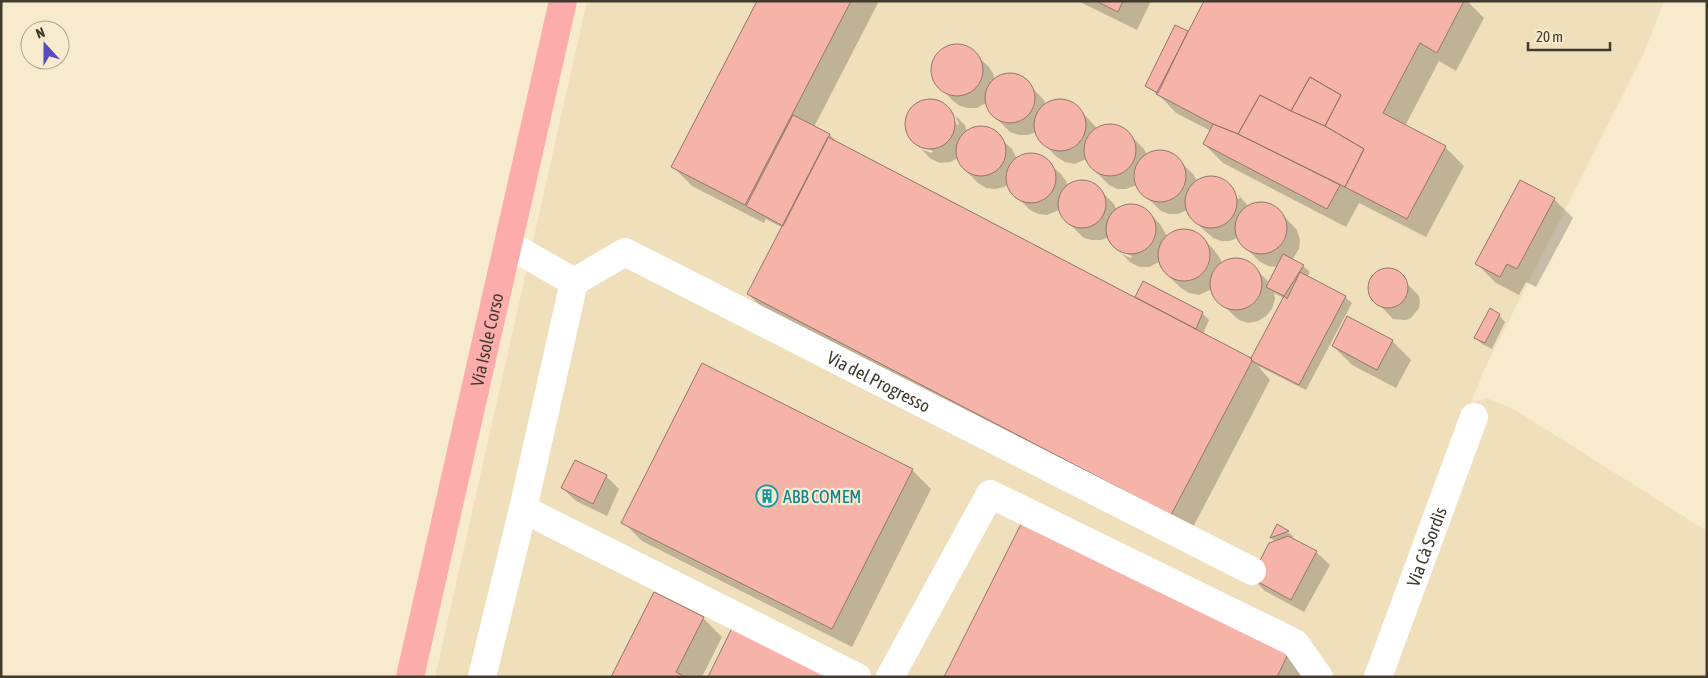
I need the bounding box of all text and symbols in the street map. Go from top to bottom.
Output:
north arrow [20,20,70,70]
scale bar [1528,20,1610,52]
text: N [34,24,47,42]
text: 20 m [1536,28,1563,45]
street label: Via Isole Corso [466,291,507,388]
street label: Via del Progresso [824,346,934,416]
building icon: ABB COMEM [755,484,779,508]
place label: ABB COMEM [783,486,861,507]
street label: Via Cà Sordìs [1402,504,1450,589]

